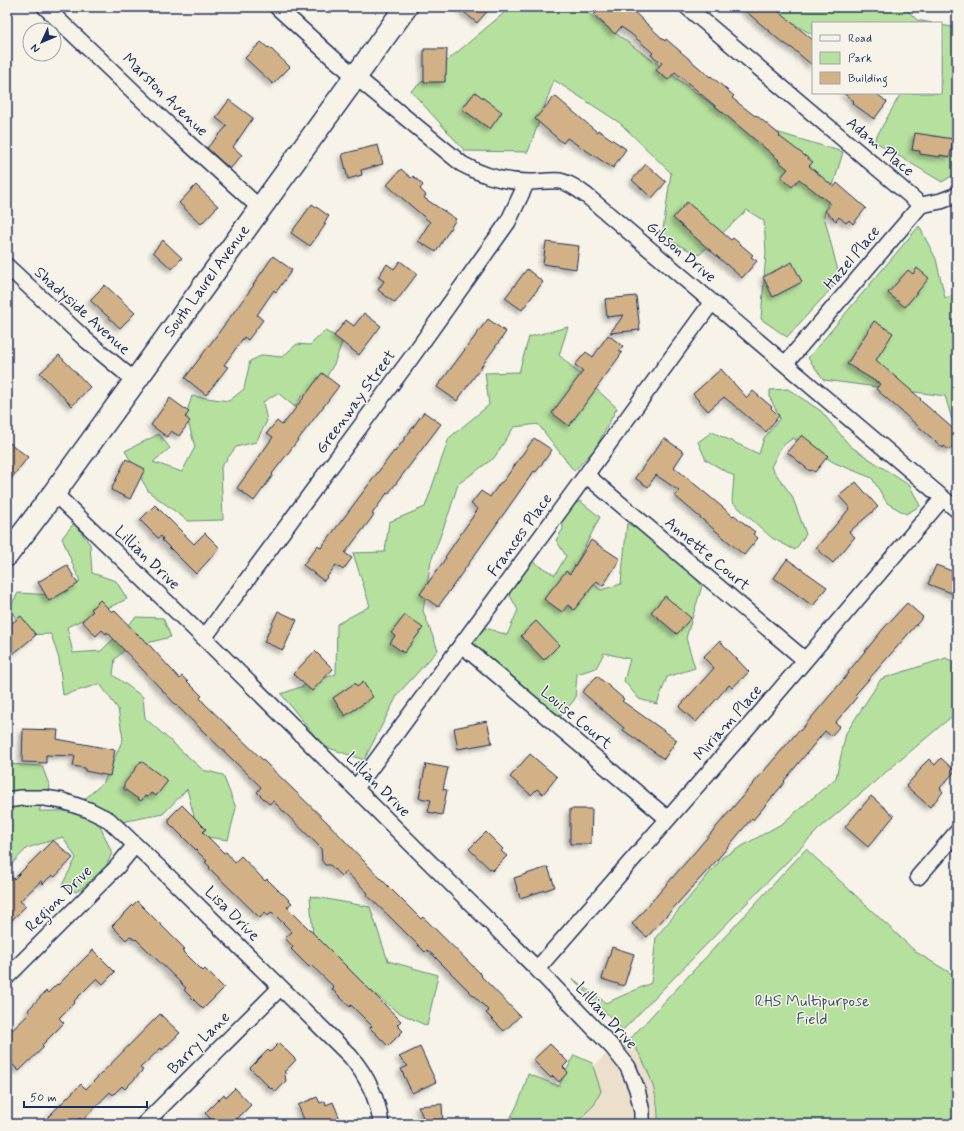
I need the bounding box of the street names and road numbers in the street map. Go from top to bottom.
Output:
street label: Marston Avenue [118,49,212,141]
street label: Adam Place [842,112,918,182]
street label: Gibson Drive [642,217,720,287]
street label: South Laurel Avenue [159,221,255,341]
street label: Hazel Place [819,222,885,294]
street label: Shadyside Avenue [29,262,135,360]
street label: Greenway Street [311,345,401,458]
street label: Frances Place [483,489,557,581]
street label: Annette Court [660,512,754,596]
street label: Lillian Drive [110,521,184,595]
street label: Miriam Place [689,680,767,766]
street label: Louise Court [536,682,617,755]
street label: Lillian Drive [341,748,415,822]
street label: Region Drive [21,861,98,938]
street label: Lisa Drive [200,882,264,946]
street label: Lillian Drive [570,978,642,1054]
street label: Barry Lane [163,1007,235,1079]

